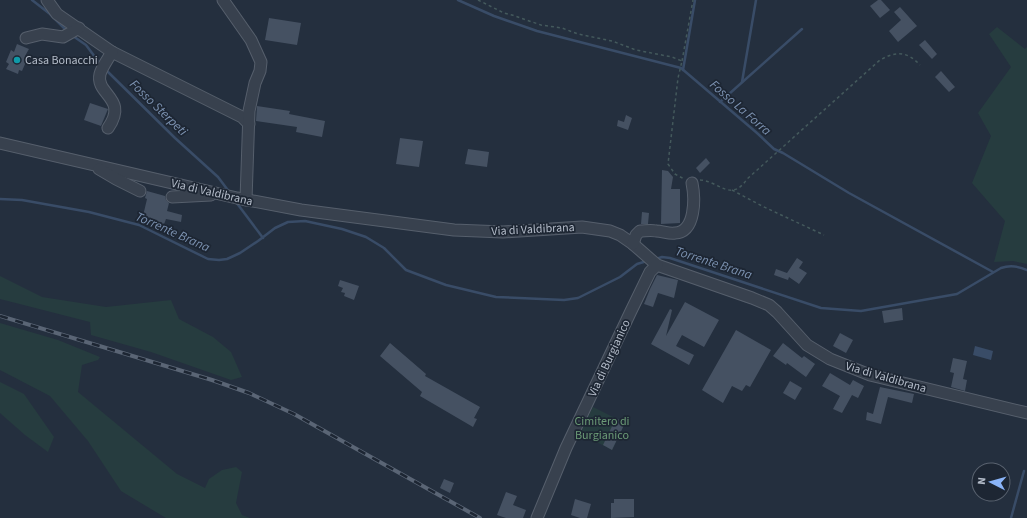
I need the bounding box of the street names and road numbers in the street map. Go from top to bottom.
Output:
street label: Via di Valdibrana [169,175,254,210]
street label: Via di Valdibrana [491,219,575,240]
street label: Via di Burgianico [584,317,635,400]
street label: Via di Valdibrana [843,358,928,397]

